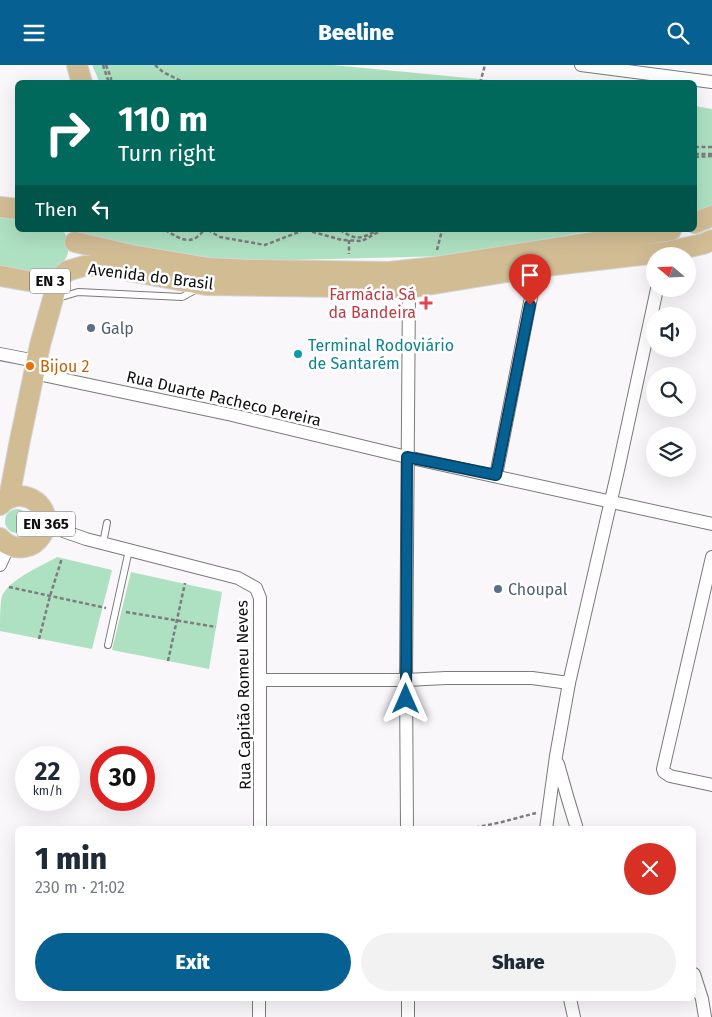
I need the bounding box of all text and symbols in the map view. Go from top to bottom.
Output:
icon: menu [20,19,48,47]
text: Beeline [318,19,394,46]
icon: search [664,19,692,47]
text: 110 m [118,98,208,140]
icon: right [35,100,100,165]
text: Turn right [118,140,215,167]
icon: left [87,195,115,223]
text: Then [35,198,77,221]
north arrow [646,247,696,297]
map controls [646,247,696,477]
pin [509,254,551,305]
street label: Avenida do Brasil [87,259,215,294]
icon: arrive [516,261,544,289]
road number: EN 3 [30,269,70,293]
place label: Farmácia Sá da Bandeira [329,285,416,322]
marker: Farmácia Sá da Bandeira [420,297,432,309]
button: sound [646,307,696,357]
place label: Galp [101,319,134,338]
marker: Galp [85,322,97,334]
place label: Terminal Rodoviário de Santarém [308,336,454,373]
marker: Terminal Rodoviário de Santarém [292,348,304,360]
place label: Bijou 2 [40,357,90,376]
marker: Bijou 2 [24,360,36,372]
street label: Rua Duarte Pacheco Pereira [125,367,323,430]
button: search [646,367,696,417]
button: layers [646,427,696,477]
road number: EN 365 [17,511,75,537]
place label: Choupal [508,580,568,599]
marker: Choupal [492,583,504,595]
street label: Rua Capitão Romeu Neves [232,600,255,790]
position arrow [379,672,431,724]
speed limit sign: 30 [90,746,155,811]
text: 22 [35,757,60,787]
text: km/h [33,784,62,798]
text: 1 min [35,841,107,877]
button: close [624,843,676,895]
text: 230 m · 21:02 [35,878,125,897]
button: Exit [35,933,351,991]
button: Share [361,933,676,991]

